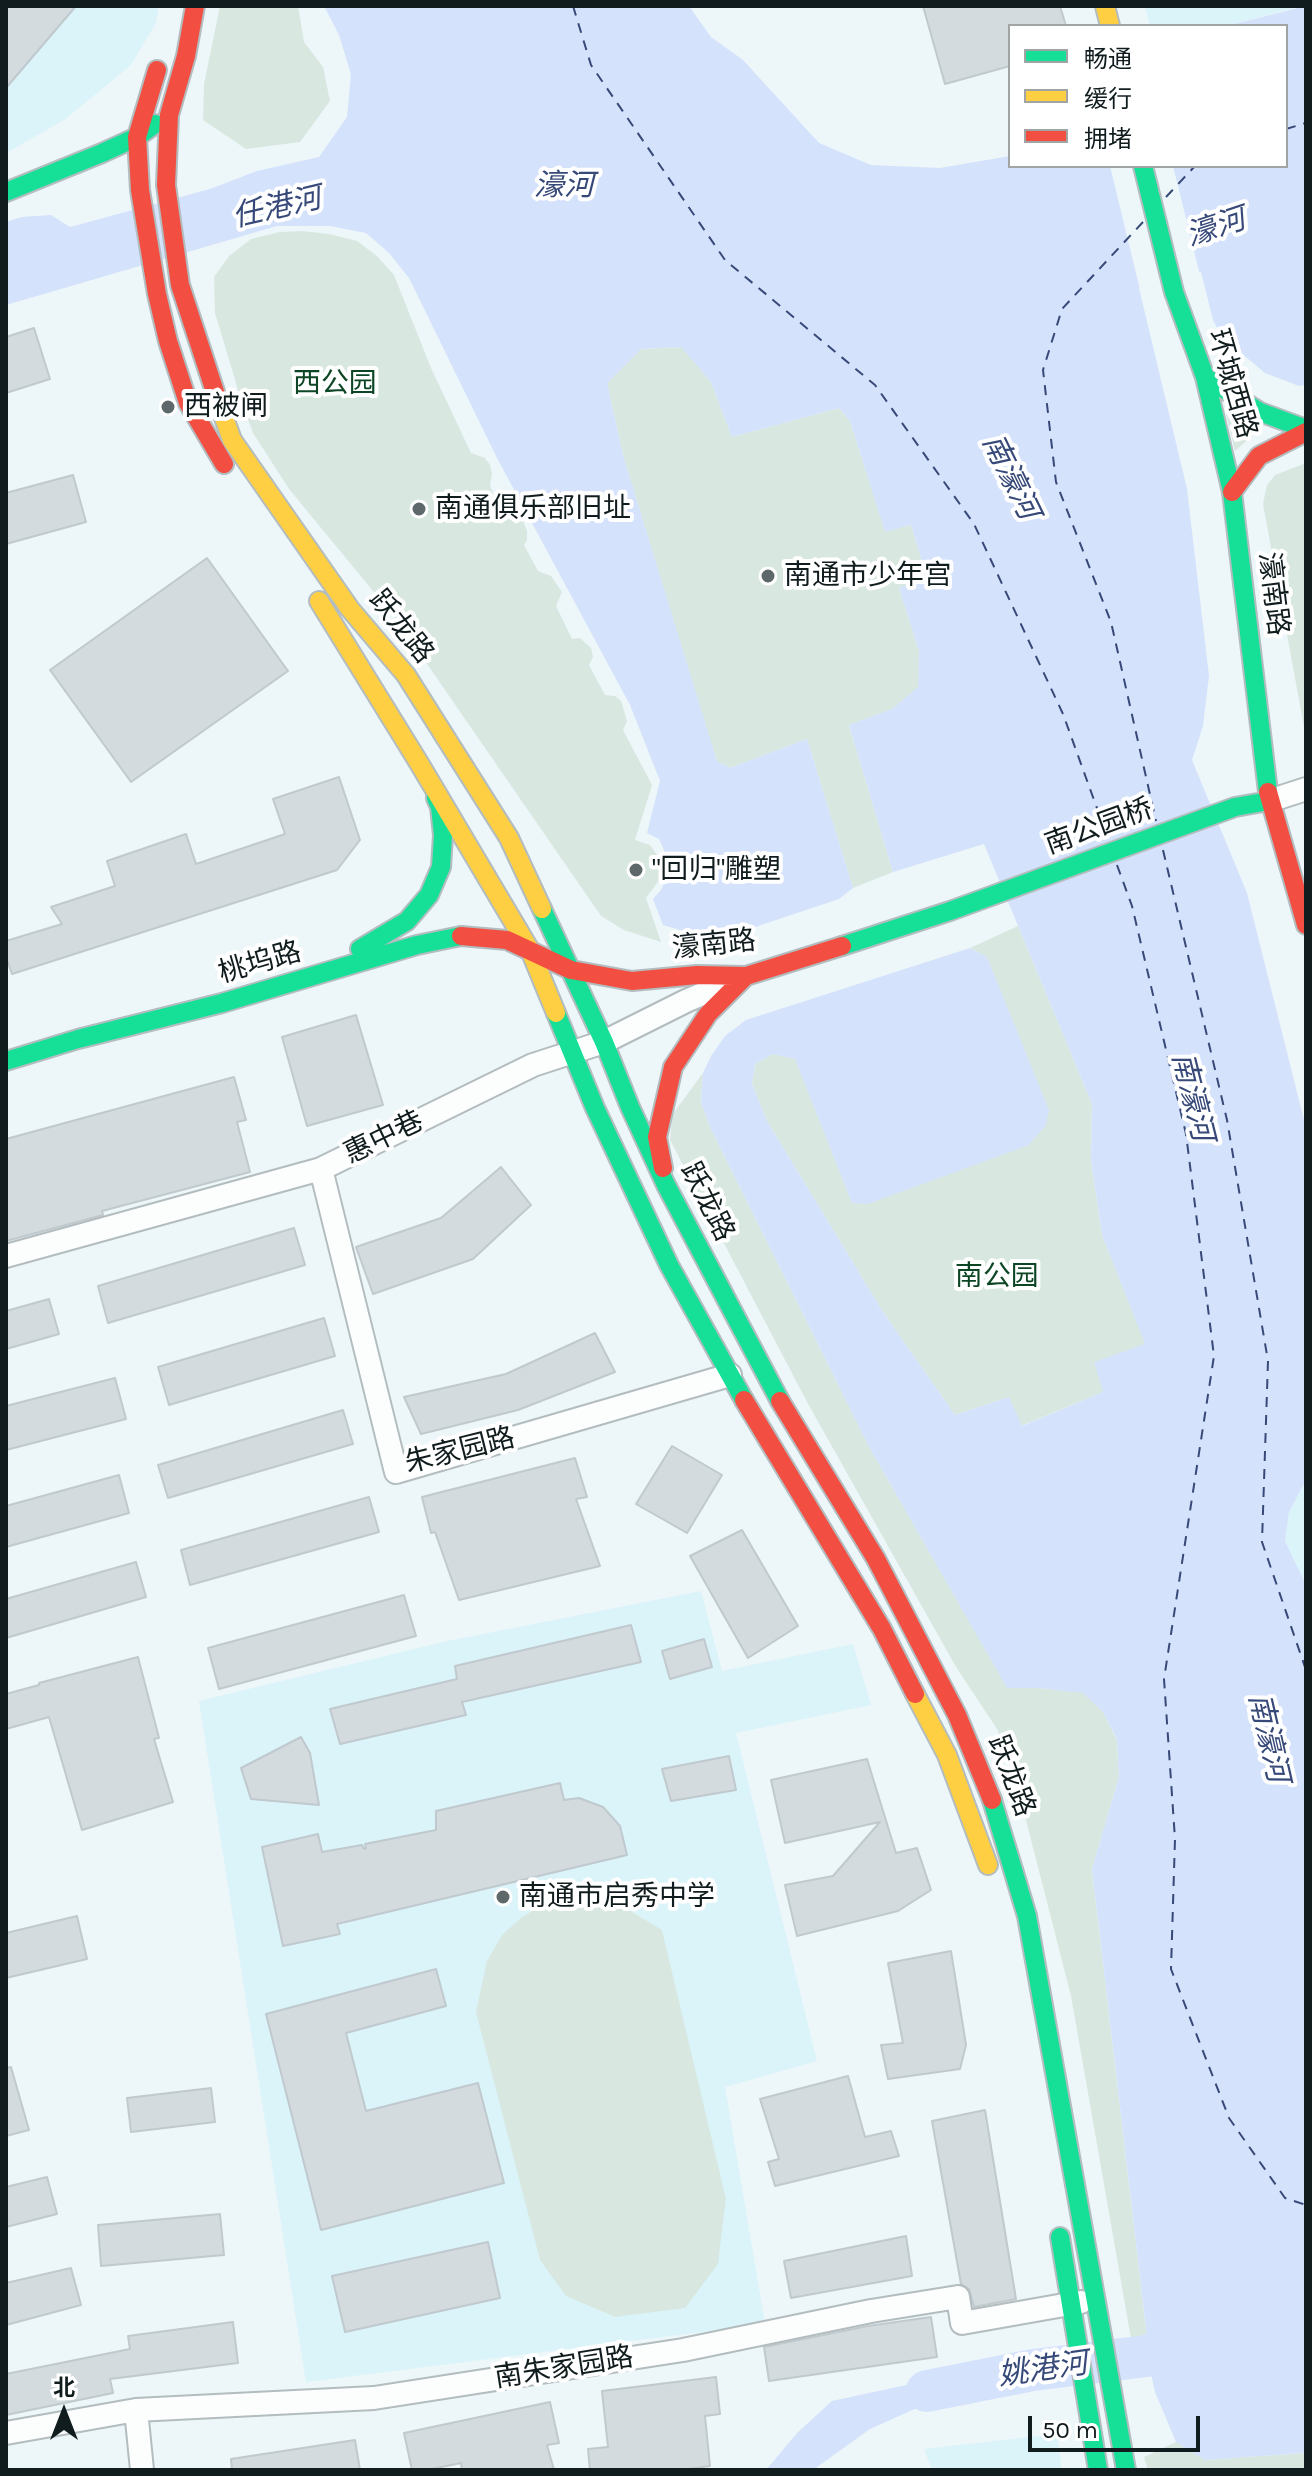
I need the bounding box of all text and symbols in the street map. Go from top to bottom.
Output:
legend [1008,24,1288,168]
text: 畅通 [1084,45,1132,73]
text: 缓行 [1084,85,1132,113]
text: 拥堵 [1084,125,1132,153]
water label: 濠河 [534,168,594,204]
water label: 任港河 [229,180,325,236]
water label: 濠河 [1182,202,1250,254]
street label: 环城西路 [1200,326,1264,442]
park label: 西公园 [293,367,377,401]
place label: 西被闸 [184,390,268,424]
marker: 西被闸 [159,398,177,416]
water label: 南濠河 [974,429,1046,525]
place label: 南通俱乐部旧址 [435,492,631,526]
marker: 南通俱乐部旧址 [410,500,428,518]
street label: 濠南路 [1251,550,1295,638]
place label: 南通市少年宫 [784,559,952,593]
marker: 南通市少年宫 [759,567,777,585]
street label: 跃龙路 [362,584,440,670]
street label: 南公园桥 [1041,792,1157,862]
place label: "回归"雕塑 [652,853,781,887]
marker: "回归"雕塑 [627,861,645,879]
street label: 濠南路 [670,924,758,966]
street label: 桃坞路 [215,935,305,991]
water label: 南濠河 [1164,1049,1220,1145]
street label: 惠中巷 [339,1104,429,1172]
street label: 跃龙路 [673,1157,741,1247]
park label: 南公园 [955,1260,1039,1294]
street label: 朱家园路 [402,1421,518,1481]
water label: 南濠河 [1240,1690,1296,1786]
street label: 跃龙路 [980,1731,1042,1821]
place label: 南通市启秀中学 [519,1880,715,1914]
marker: 南通市启秀中学 [494,1888,512,1906]
street label: 南朱家园路 [492,2340,636,2396]
water label: 姚港河 [996,2346,1090,2394]
north arrow [24,2372,104,2452]
text: 北 [53,2375,75,2401]
scale bar [1032,2400,1204,2450]
text: 50 m [1042,2416,1098,2444]

